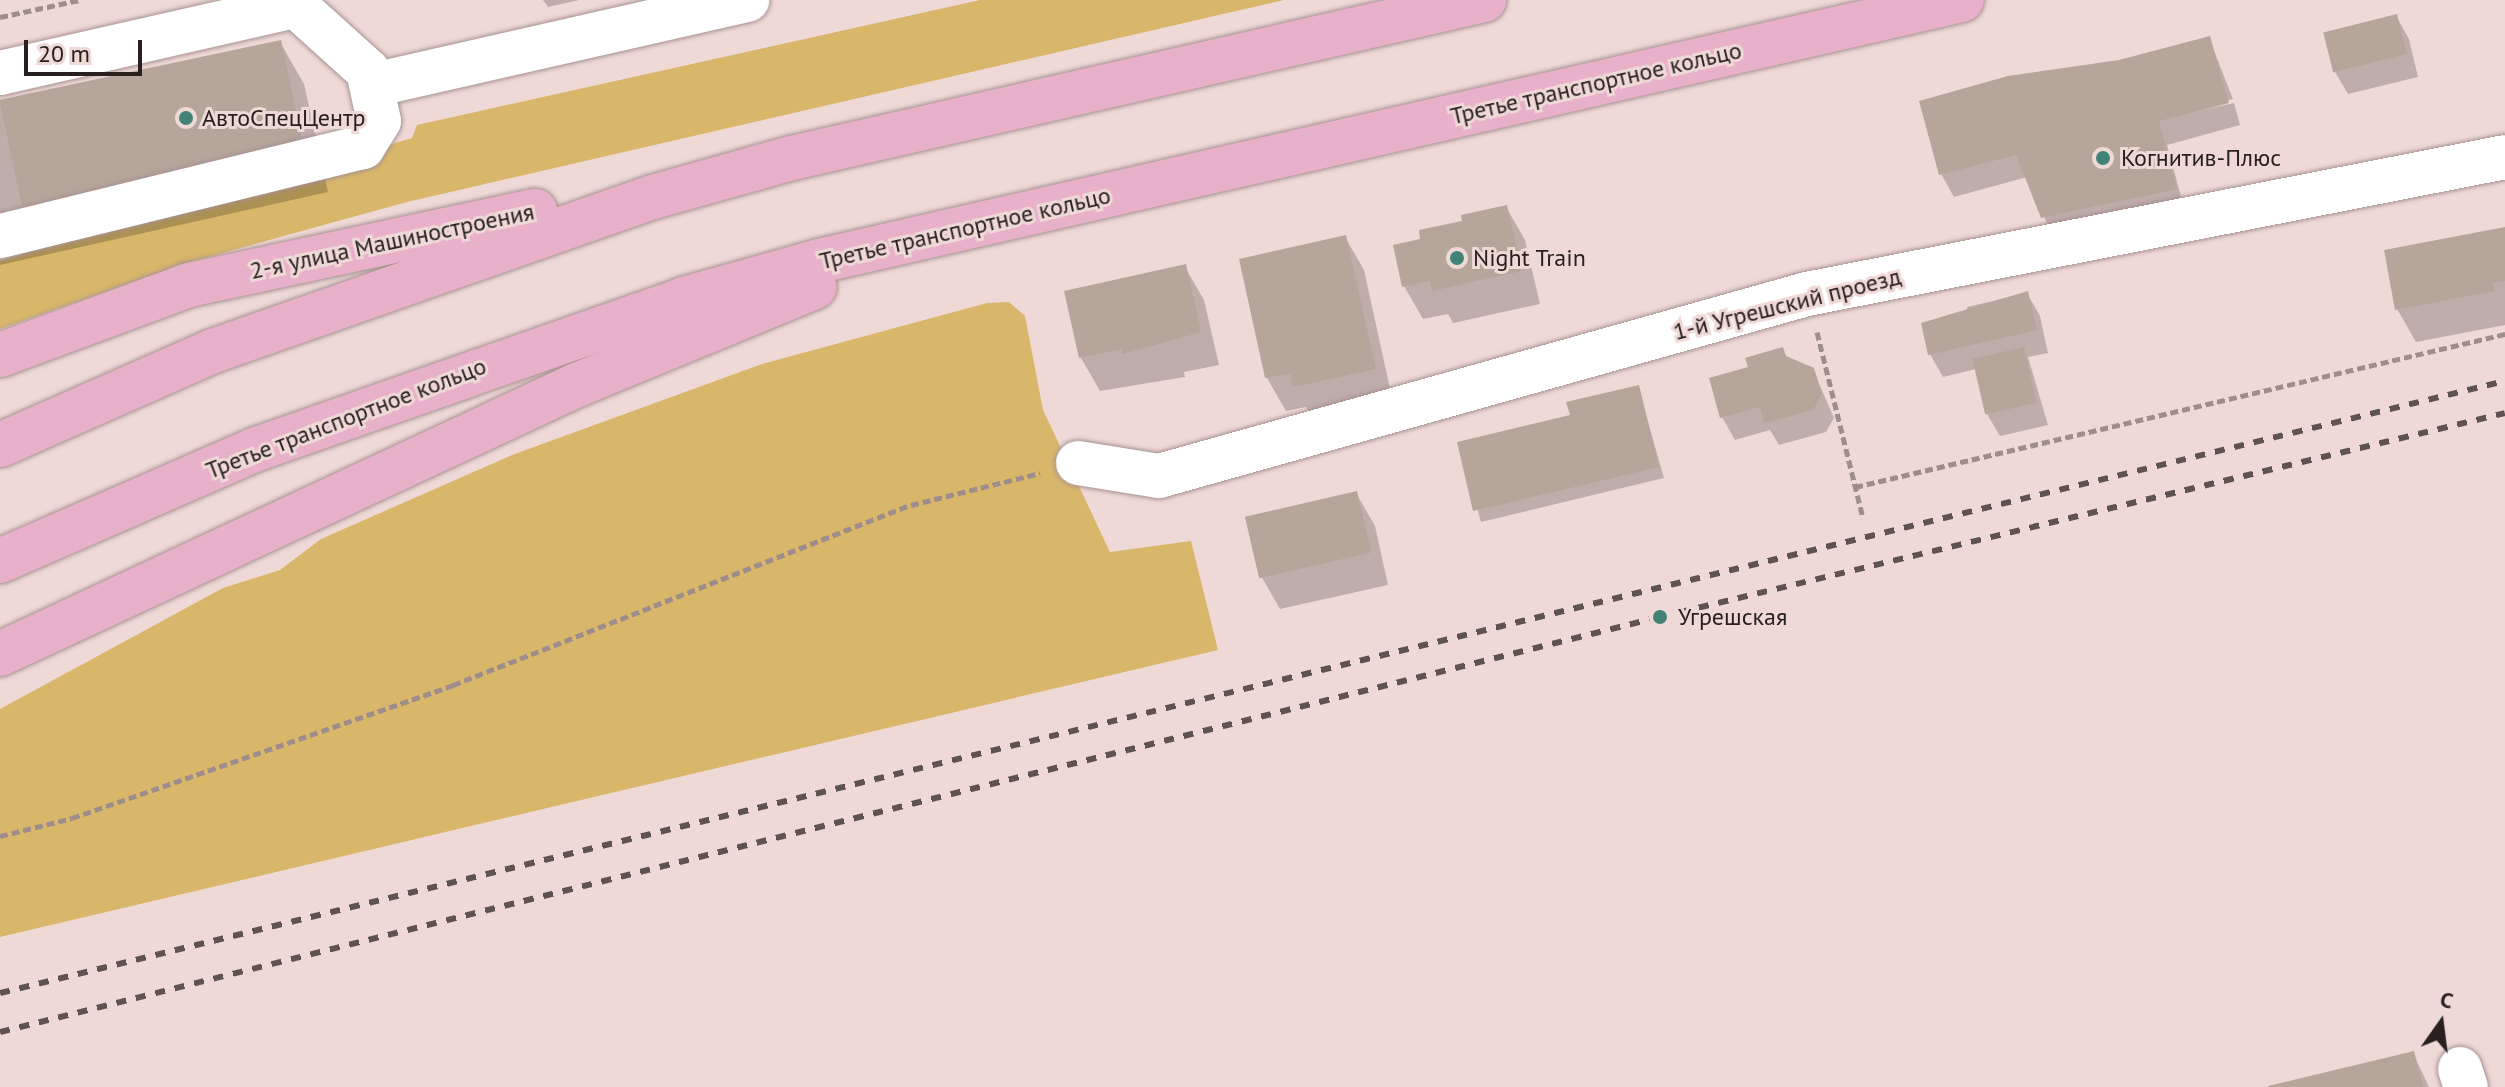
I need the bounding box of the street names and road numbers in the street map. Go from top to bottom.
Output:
street label: Третье транспортное кольцо [1447,35,1745,131]
street label: Третье транспортное кольцо [816,180,1114,276]
street label: 2-я улица Машиностроения [247,197,537,285]
street label: 1-й Угрешский проезд [1670,262,1904,346]
street label: Третье транспортное кольцо [201,351,491,485]

